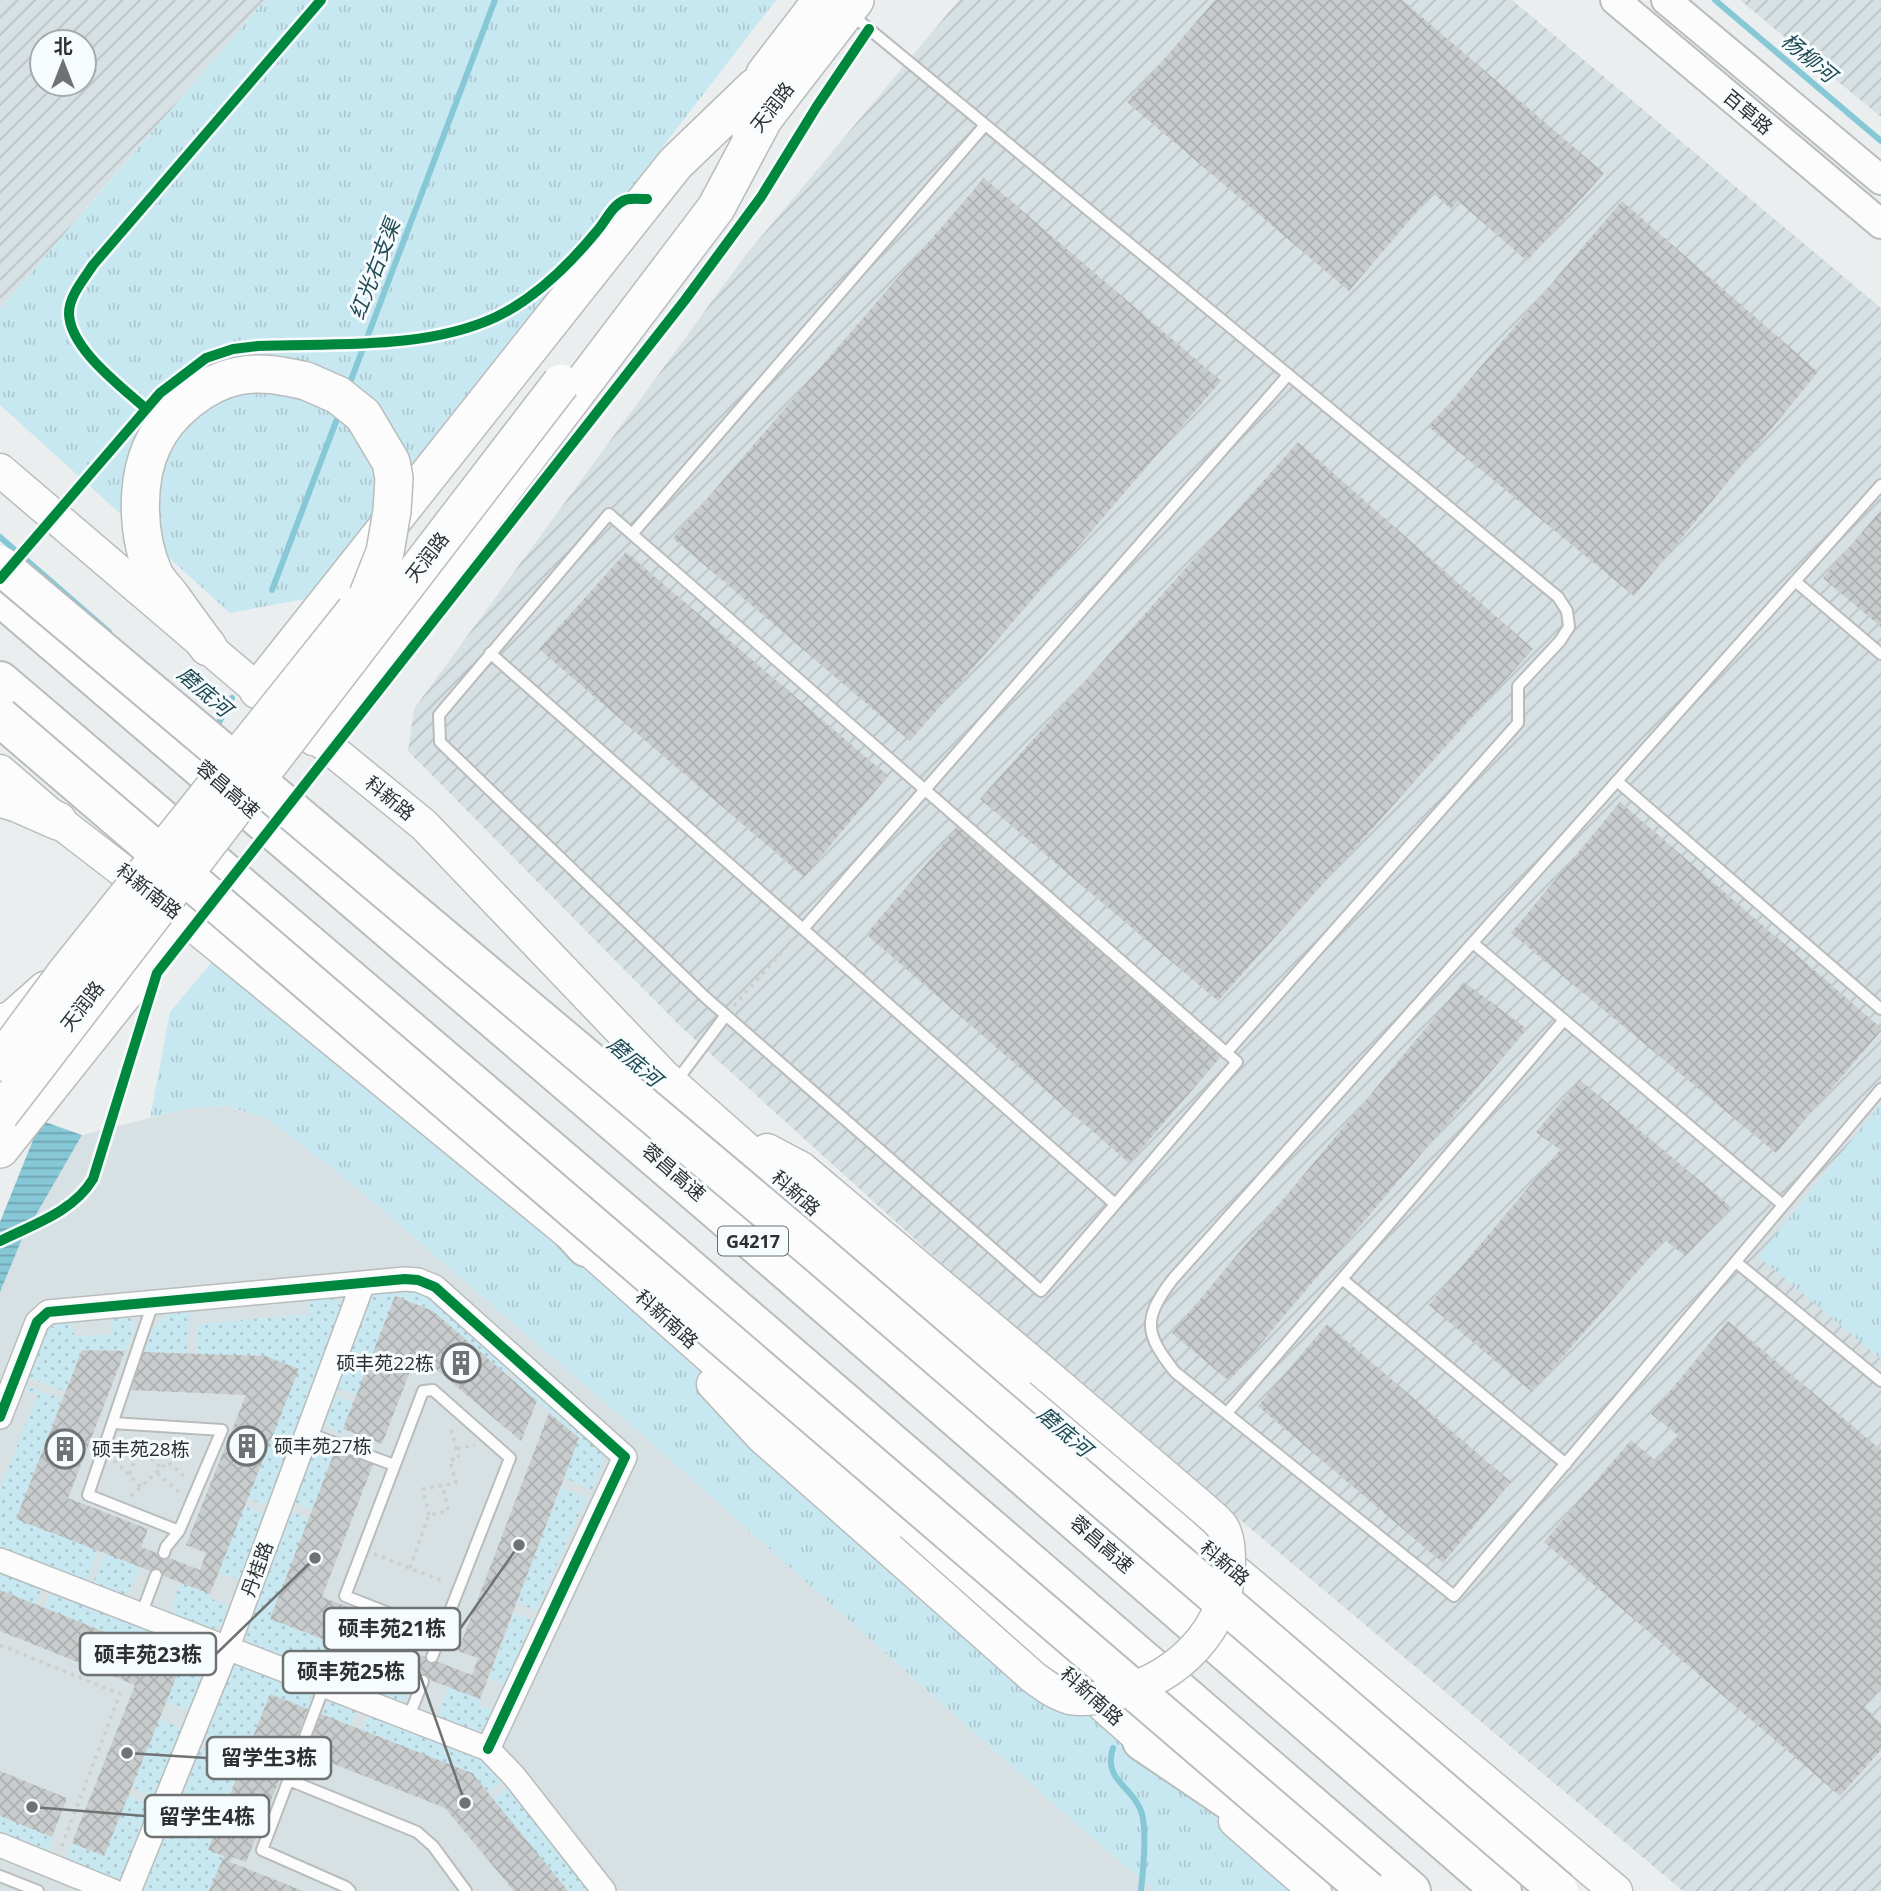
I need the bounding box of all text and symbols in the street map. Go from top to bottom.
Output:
water label: 杨柳河 [1776,26,1845,91]
north arrow [28,28,98,98]
text: 北 [53,33,73,59]
street label: 天润路 [744,77,800,137]
street label: 百草路 [1718,84,1778,140]
water label: 红光右支渠 [342,212,407,323]
street label: 天润路 [399,527,455,587]
water label: 磨底河 [172,660,241,725]
street label: 蓉昌高速 [191,754,265,824]
street label: 科新路 [360,770,420,826]
street label: 科新南路 [111,857,187,925]
street label: 天润路 [54,976,110,1036]
water label: 磨底河 [602,1030,671,1095]
street label: 蓉昌高速 [637,1137,711,1207]
street label: 科新路 [766,1164,826,1222]
road number: G4217 [718,1226,788,1256]
street label: 科新南路 [630,1284,704,1354]
building icon: 硕丰苑22栋 [440,1342,482,1384]
place label: 硕丰苑22栋 [336,1350,434,1376]
water label: 磨底河 [1032,1400,1101,1465]
building icon: 硕丰苑27栋 [226,1425,268,1467]
building icon: 硕丰苑28栋 [44,1428,86,1470]
place label: 硕丰苑27栋 [274,1433,372,1459]
place label: 硕丰苑28栋 [92,1436,190,1462]
street label: 蓉昌高速 [1065,1509,1139,1579]
street label: 科新路 [1195,1535,1255,1591]
street label: 丹桂路 [235,1538,279,1600]
callout: 硕丰苑21栋 [324,1608,460,1650]
text: 硕丰苑21栋 [338,1614,446,1642]
callout: 硕丰苑23栋 [80,1633,216,1675]
text: 硕丰苑23栋 [94,1640,202,1668]
callout: 硕丰苑25栋 [283,1651,419,1693]
text: 硕丰苑25栋 [297,1657,405,1685]
street label: 科新南路 [1055,1661,1129,1731]
callout: 留学生3栋 [207,1737,331,1779]
text: 留学生3栋 [221,1743,317,1771]
callout: 留学生4栋 [145,1795,269,1837]
text: 留学生4栋 [159,1802,255,1830]

